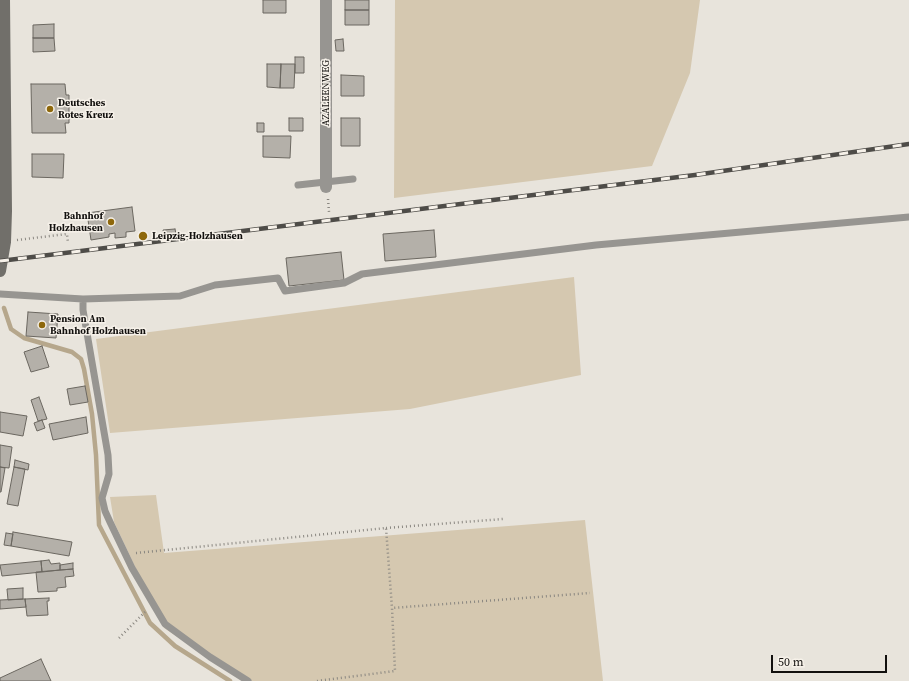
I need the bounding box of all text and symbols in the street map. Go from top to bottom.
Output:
street label: AZALEENWEG [320,60,332,126]
place label: Deutsches Rotes Kreuz [58,97,113,120]
marker: Deutsches Rotes Kreuz [45,104,55,114]
place label: Bahnhof Holzhausen [49,210,103,234]
marker: Bahnhof Holzhausen [106,217,116,227]
marker: Leipzig-Holzhausen [137,230,149,242]
place label: Leipzig-Holzhausen [152,230,243,242]
place label: Pension Am Bahnhof Holzhausen [50,313,146,336]
marker: Pension Am Bahnhof Holzhausen [37,320,47,330]
scale bar [773,647,889,673]
text: 50 m [778,654,804,670]

